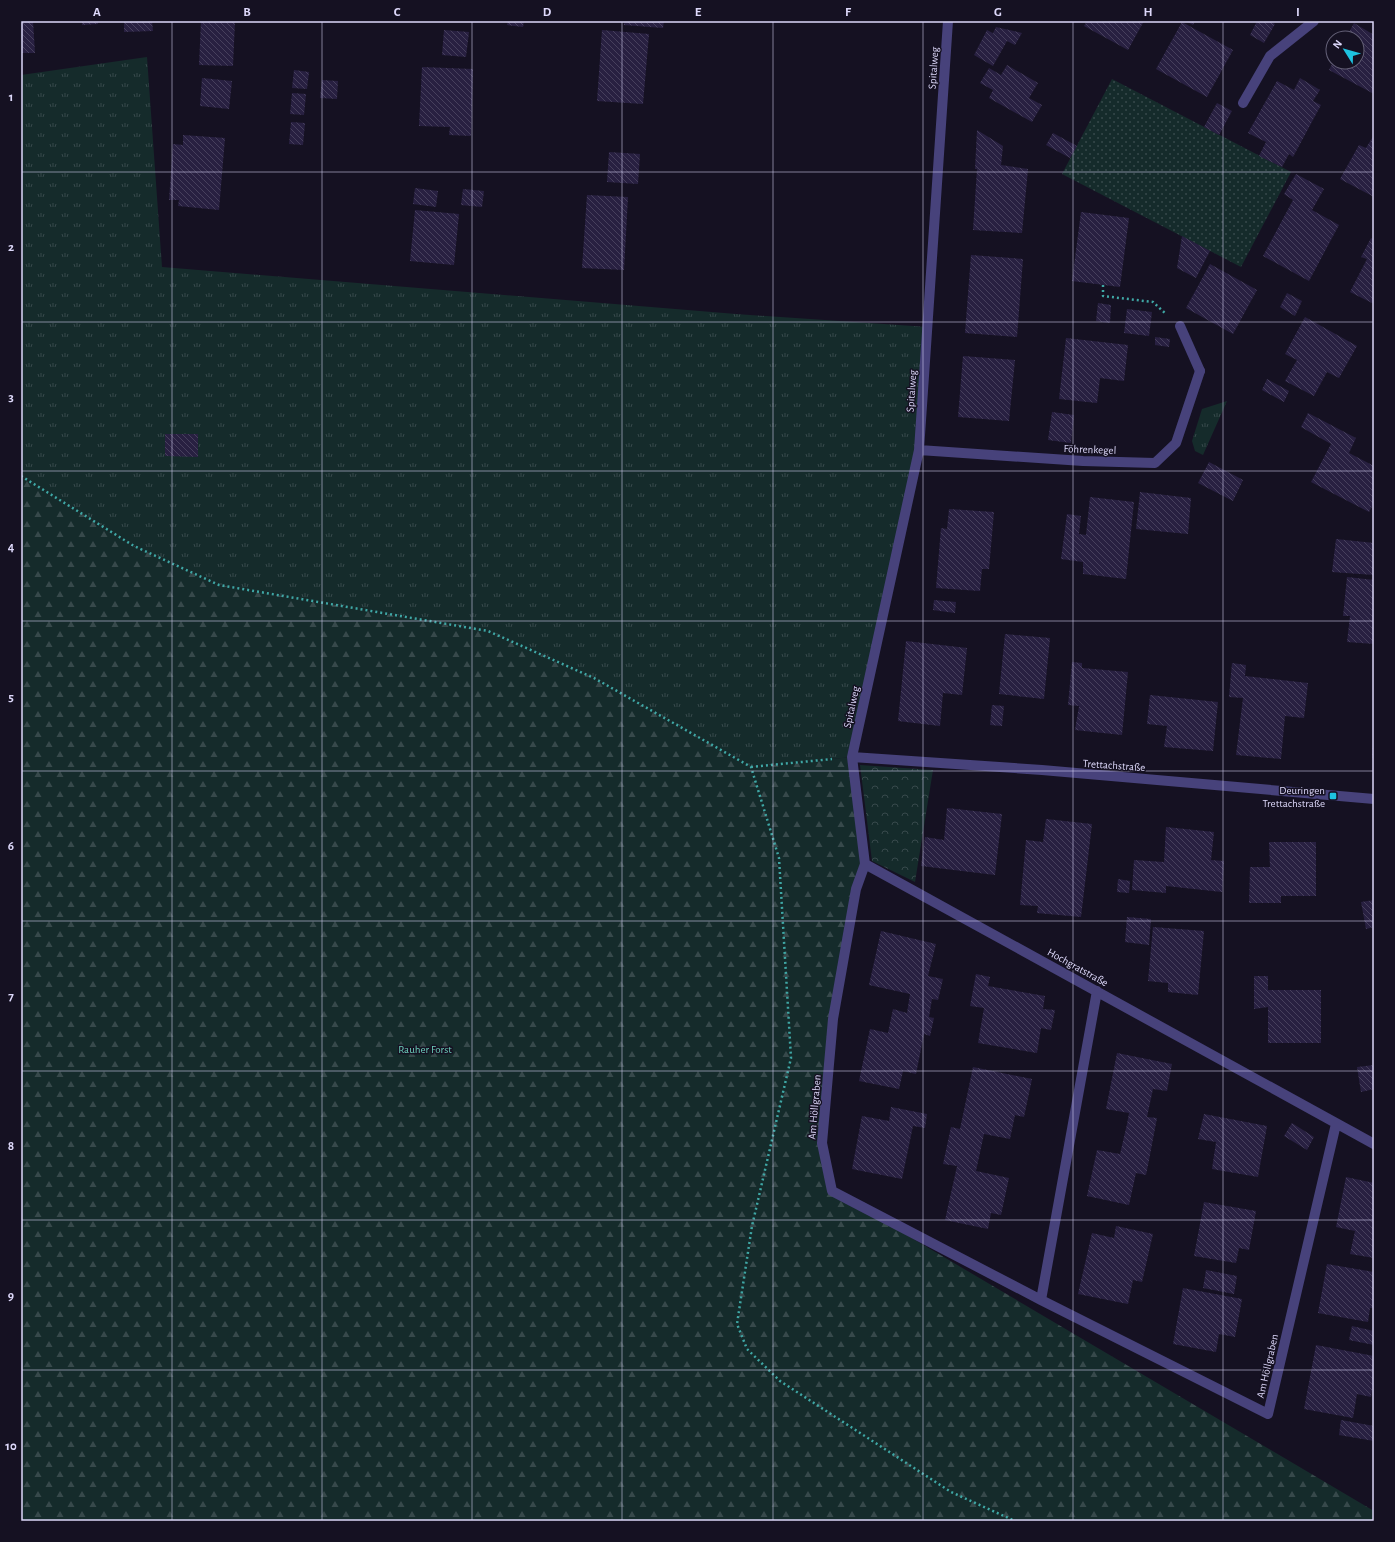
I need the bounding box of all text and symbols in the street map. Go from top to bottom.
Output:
text: A [93,6,101,19]
text: B [243,6,251,19]
text: C [394,6,401,19]
text: D [543,6,552,19]
text: E [695,6,702,19]
text: F [845,6,852,19]
text: G [994,6,1002,19]
text: H [1143,6,1153,19]
text: I [1296,6,1300,19]
north arrow [1325,30,1365,70]
text: N [1331,38,1344,51]
street label: Spitalweg [927,46,941,90]
text: 1 [9,91,13,104]
text: 2 [8,241,14,254]
street label: Spitalweg [905,369,919,413]
text: 3 [8,391,14,404]
street label: Föhrenkegel [1063,443,1116,456]
text: 4 [8,541,15,554]
street label: Spitalweg [842,685,861,729]
text: 5 [8,691,14,704]
street label: Trettachstraße [1082,758,1146,773]
place label: Deuringen Trettachstraße [1262,785,1325,809]
marker: Deuringen Trettachstraße [1328,791,1338,801]
text: 6 [8,840,14,853]
street label: Hochgratstraße [1046,946,1110,989]
text: 7 [8,990,14,1003]
park label: Rauher Forst [398,1044,452,1055]
street label: Am Höllgraben [806,1074,823,1140]
text: 8 [8,1140,14,1153]
text: 9 [8,1290,14,1303]
street label: Am Höllgraben [1255,1333,1280,1399]
text: 10 [5,1440,17,1453]

